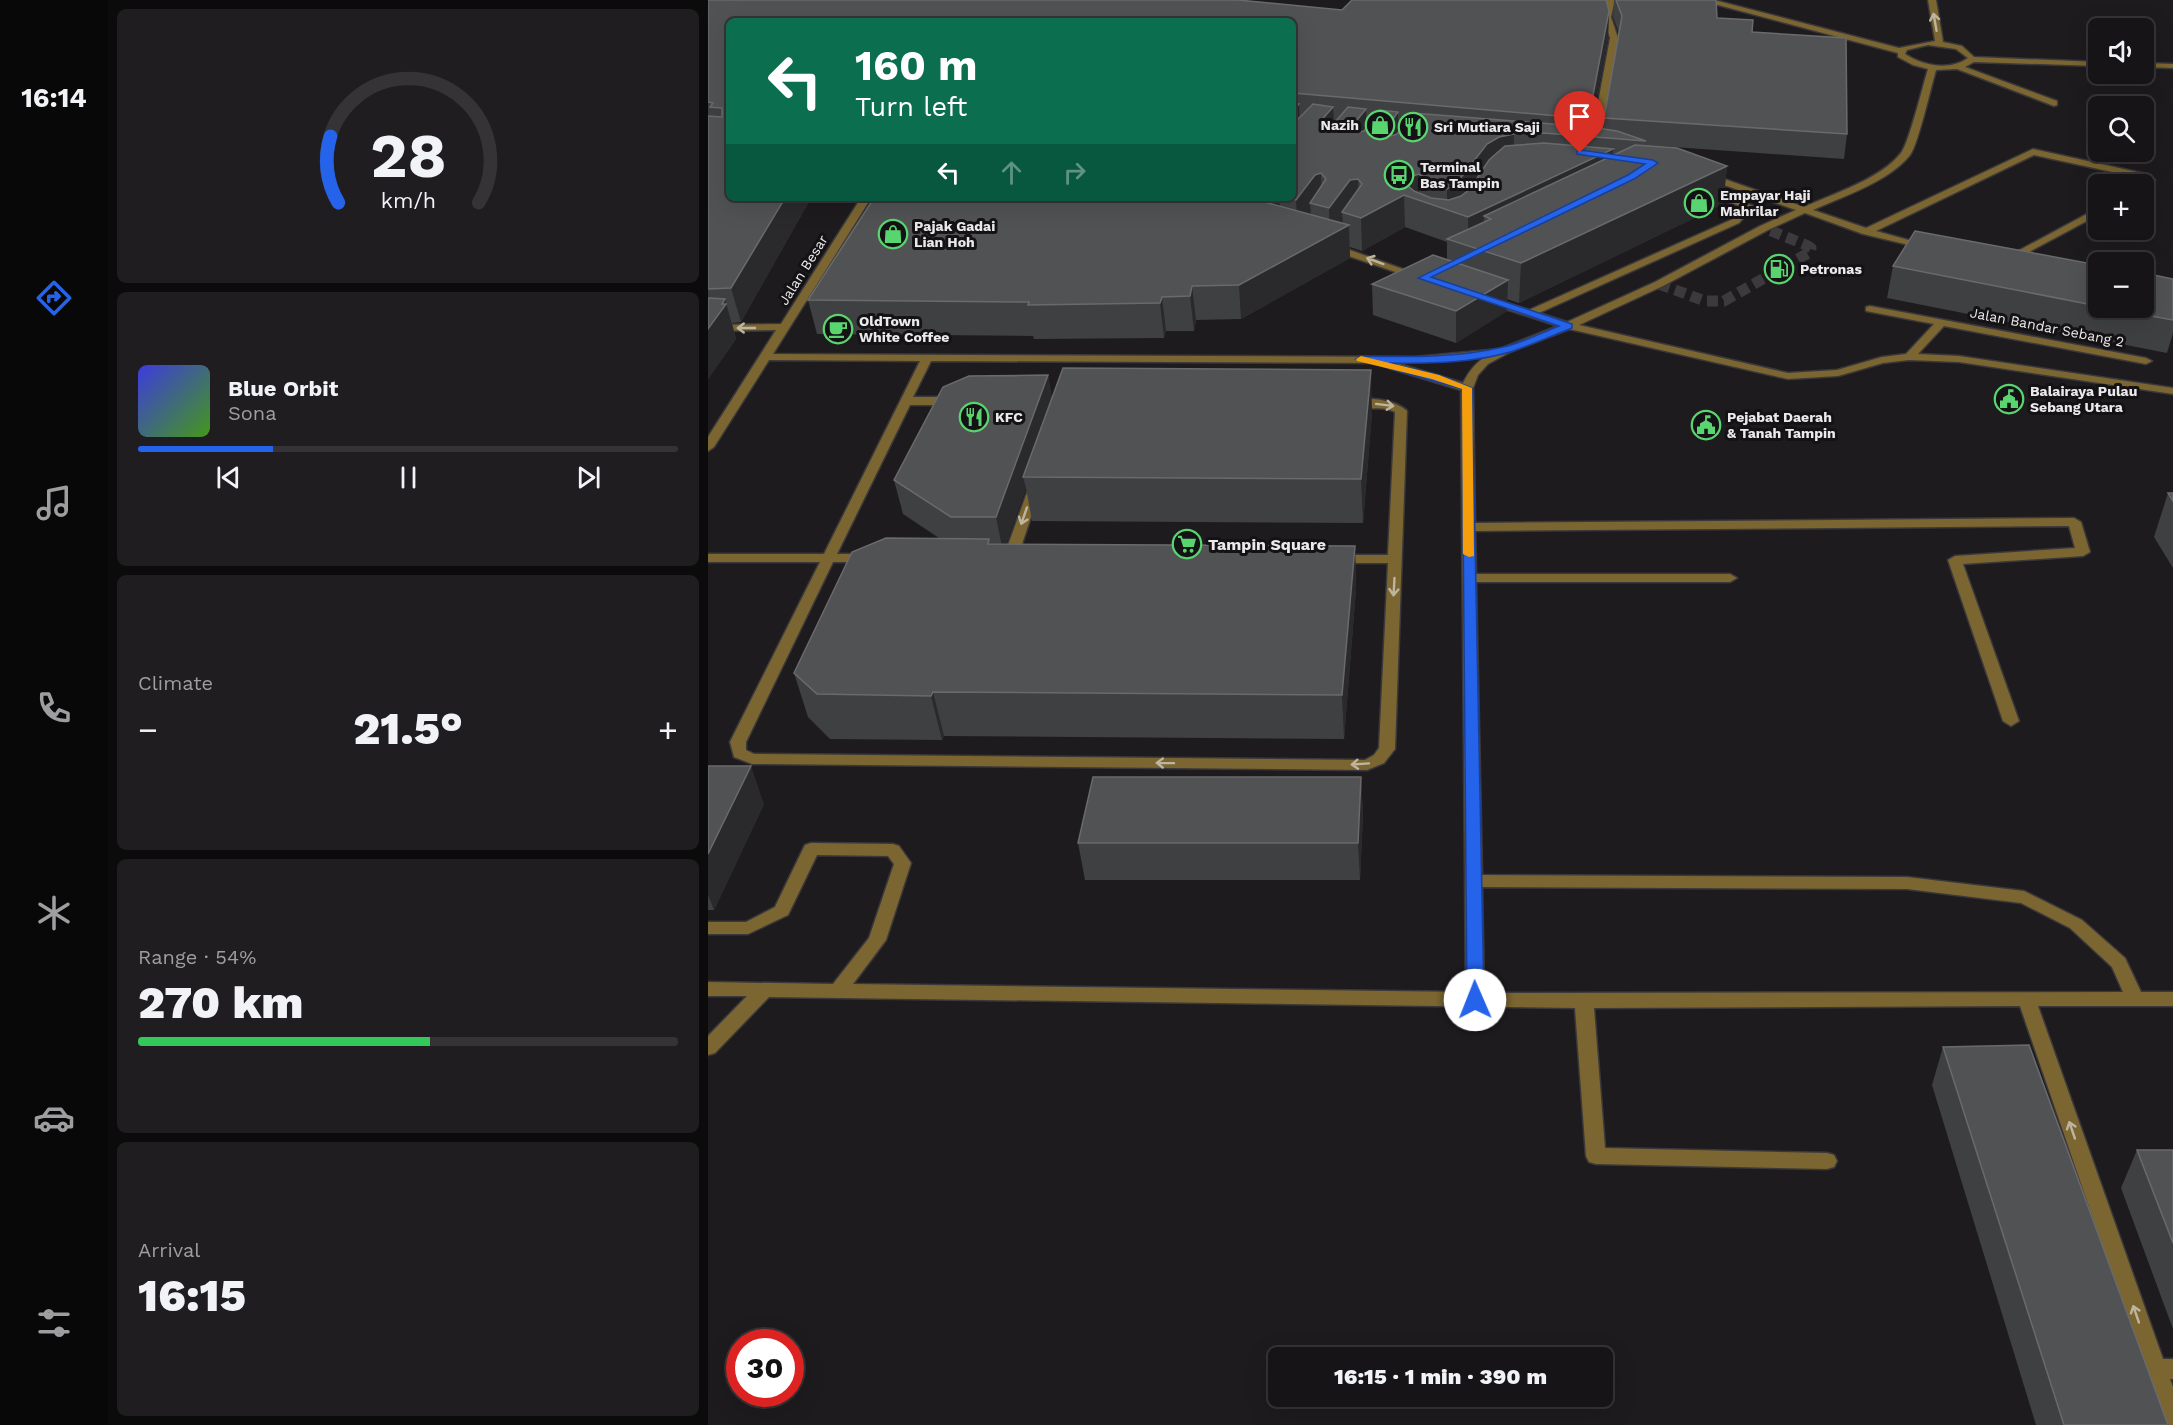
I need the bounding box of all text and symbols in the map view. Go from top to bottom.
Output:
one-way arrow [1929,12,1940,32]
map controls [2088,18,2154,318]
button: sound [2088,18,2154,84]
text: 160 m [855,41,978,90]
icon: left [756,42,834,120]
text: 16:14 [21,82,87,114]
text: Turn left [855,91,967,123]
pin [1554,91,1605,153]
button: search [2088,96,2154,162]
icon: arrive [1563,100,1596,133]
shop icon: Nazih [1364,109,1396,141]
restaurant icon: Sri Mutiara Saji [1397,111,1429,143]
place label: Nazih [1321,117,1359,133]
text: 28 [370,119,446,192]
place label: Sri Mutiara Saji [1434,119,1540,135]
icon: left [932,156,965,189]
icon: ahead [995,156,1028,189]
icon: right [1058,156,1091,189]
bus stop icon: Terminal Bas Tampin [1383,159,1415,191]
place label: Terminal Bas Tampin [1420,159,1500,191]
button: + [2088,174,2154,240]
shop icon: Empayar Haji Mahrilar [1683,187,1715,219]
place label: Empayar Haji Mahrilar [1720,187,1811,219]
text: km/h [380,188,436,213]
shop icon: Pajak Gadai Lian Hoh [877,218,909,250]
place label: Pajak Gadai Lian Hoh [914,218,995,250]
street label: Jalan Besar [775,232,831,308]
button: − [2088,252,2154,318]
fuel station icon: Petronas [1763,253,1795,285]
one-way arrow [1367,254,1385,265]
place label: Petronas [1800,261,1862,277]
icon: directions [33,277,75,319]
street label: Jalan Bandar Sebang 2 [1969,304,2125,350]
cafe icon: OldTown White Coffee [822,313,854,345]
place label: OldTown White Coffee [859,313,949,345]
one-way arrow [736,322,756,334]
text: Blue Orbit [228,376,338,401]
public building icon: Balairaya Pulau Sebang Utara [1993,383,2025,415]
place label: Balairaya Pulau Sebang Utara [2030,383,2137,415]
one-way arrow [1375,400,1394,411]
text: Sona [228,401,277,425]
restaurant icon: KFC [958,401,990,433]
place label: KFC [995,409,1023,425]
public building icon: Pejabat Daerah & Tanah Tampin [1690,409,1722,441]
place label: Pejabat Daerah & Tanah Tampin [1727,409,1836,441]
icon: previous [212,461,245,494]
icon: pause [392,461,425,494]
icon: next [572,461,605,494]
icon: music [33,482,75,524]
one-way arrow [1018,507,1029,525]
supermarket icon: Tampin Square [1171,528,1203,560]
place label: Tampin Square [1208,535,1326,554]
one-way arrow [1389,577,1400,597]
text: Climate [138,671,213,695]
icon: phone [33,687,75,729]
text: 21.5° [353,702,463,755]
text: − [138,710,158,749]
text: + [658,710,678,749]
one-way arrow [1155,757,1175,769]
one-way arrow [1350,759,1370,770]
icon: climate [33,892,75,934]
text: Range · 54% [138,945,256,969]
position arrow [1443,968,1507,1032]
text: 270 km [138,976,303,1029]
icon: car [33,1097,75,1139]
one-way arrow [2066,1121,2077,1140]
text: Arrival [138,1238,200,1262]
text: 16:15 [138,1269,246,1322]
icon: filters [33,1302,75,1344]
one-way arrow [2130,1305,2141,1324]
speed limit sign: 30 [726,1329,804,1407]
text: 16:15 · 1 min · 390 m [1334,1364,1547,1389]

